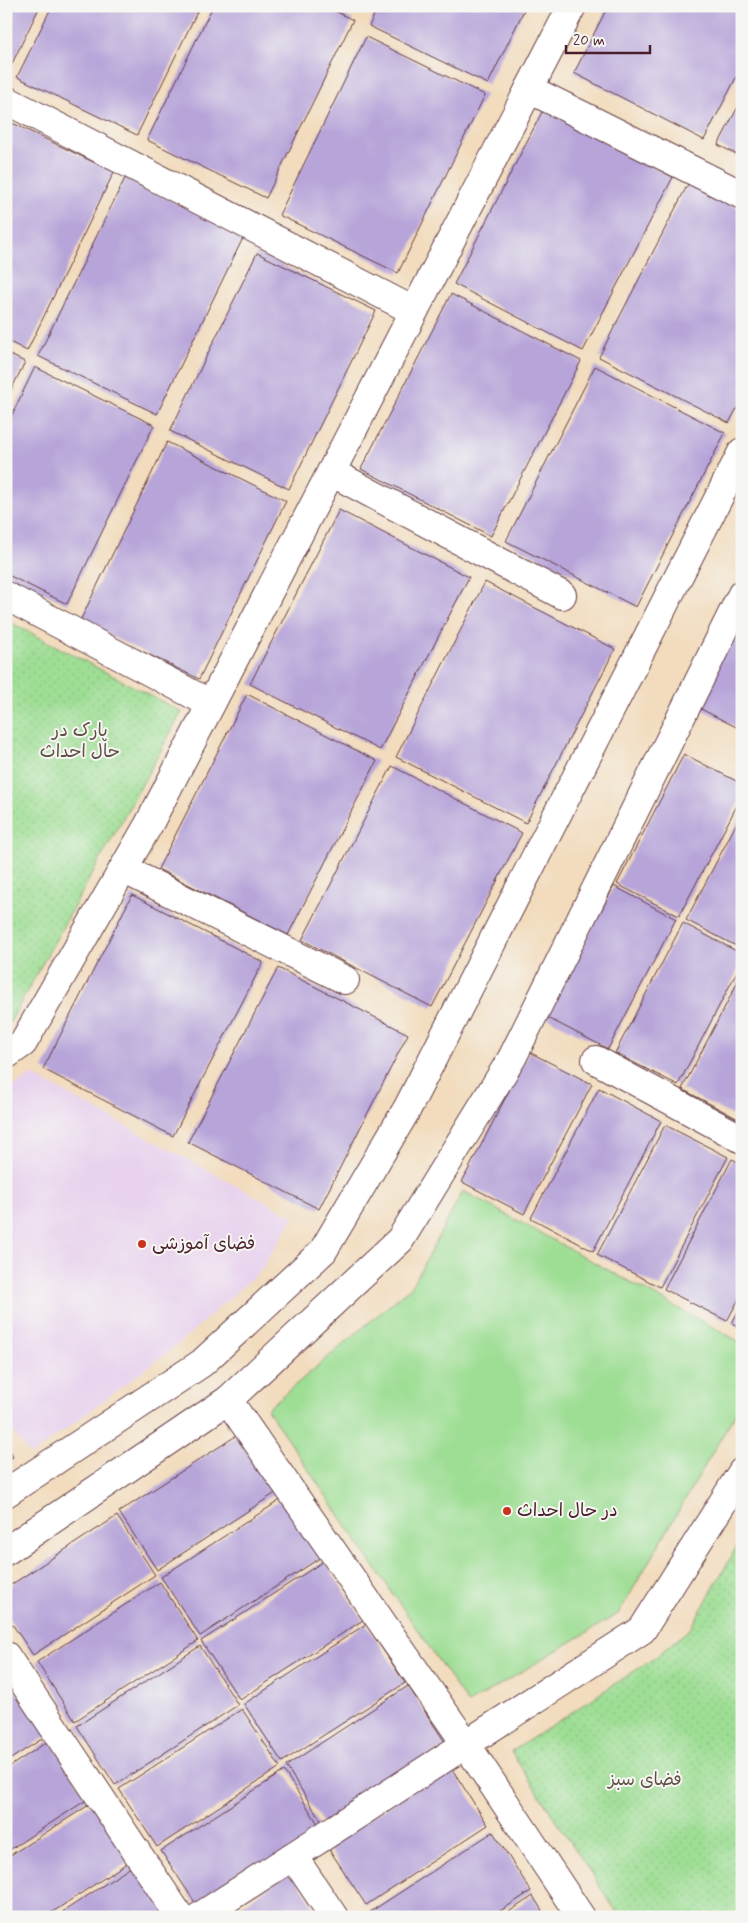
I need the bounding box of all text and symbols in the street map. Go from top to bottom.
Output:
scale bar [566,22,649,54]
text: 20 m [573,31,605,51]
park label: پارک در حال احداث [40,719,120,764]
place label: فضای آموزشی [152,1232,255,1256]
marker: فضای آموزشی [136,1238,148,1250]
place label: در حال احداث [517,1499,618,1523]
marker: در حال احداث [501,1505,513,1517]
park label: فضای سبز [606,1768,682,1792]

